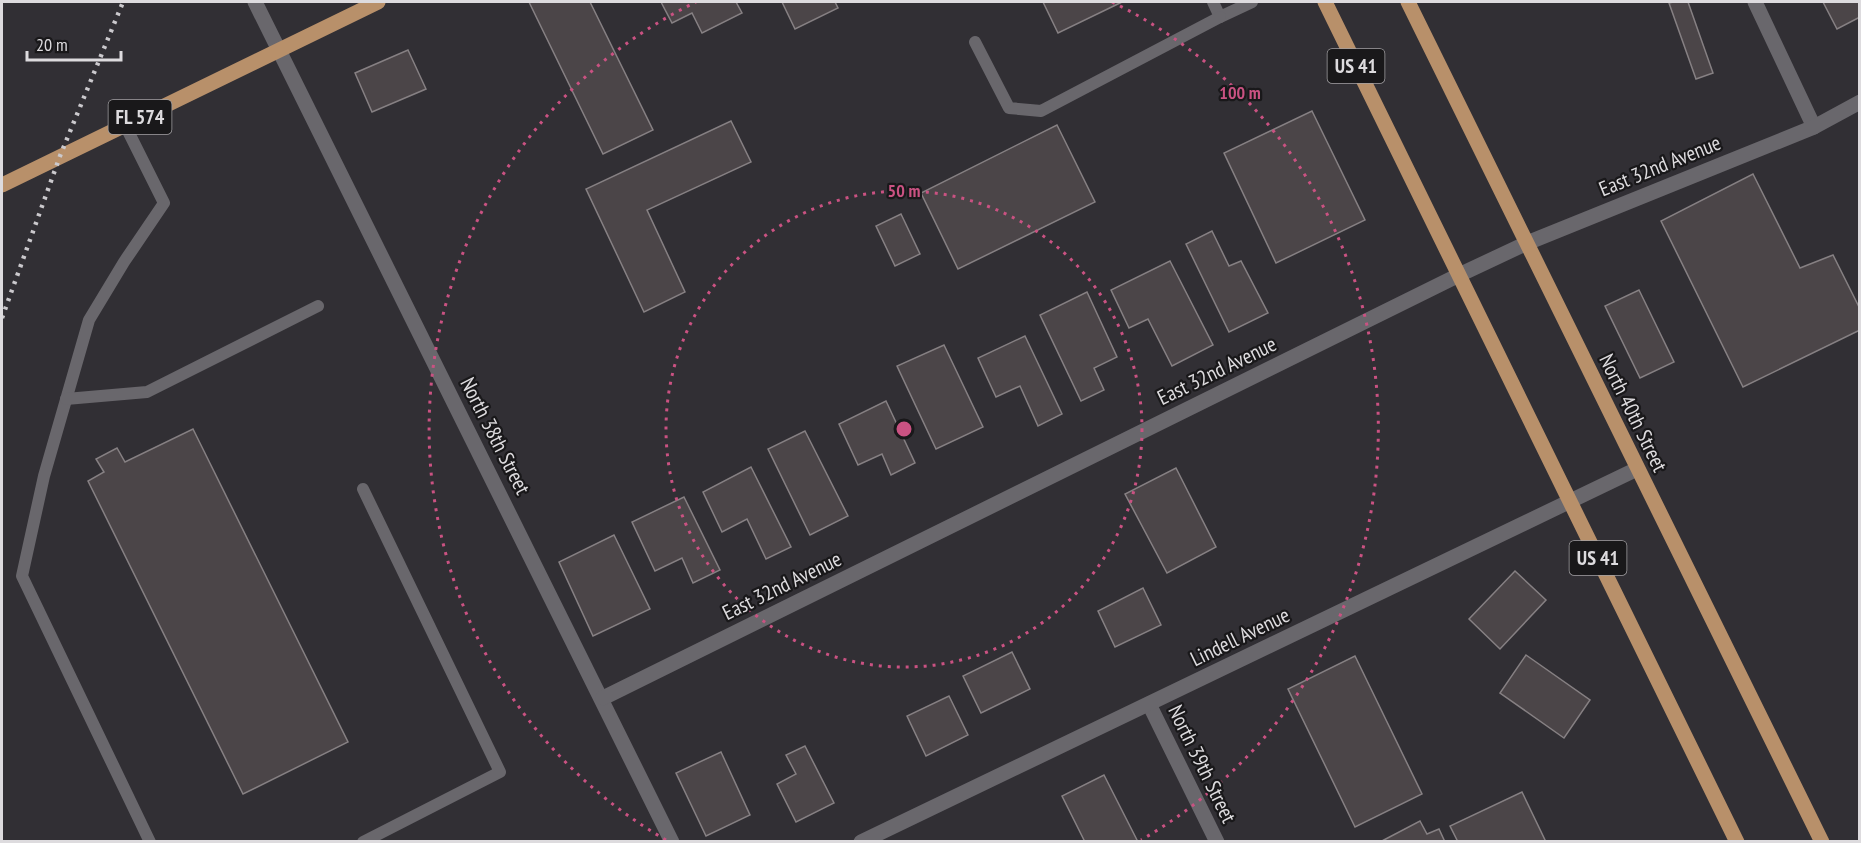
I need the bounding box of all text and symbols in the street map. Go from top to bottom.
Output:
scale bar [27,24,122,62]
text: 20 m [36,33,68,56]
road number: US 41 [1328,49,1384,83]
text: 100 m [1219,81,1261,104]
road number: FL 574 [108,100,172,134]
street label: East 32nd Avenue [1595,129,1725,202]
text: 50 m [888,179,920,202]
street label: East 32nd Avenue [1153,330,1281,411]
street label: North 40th Street [1593,349,1674,476]
street label: North 38th Street [454,373,537,499]
centre of rings [894,419,914,439]
road number: US 41 [1570,541,1626,575]
street label: East 32nd Avenue [718,545,846,626]
street label: Lindell Avenue [1186,601,1294,672]
street label: North 39th Street [1162,700,1243,827]

